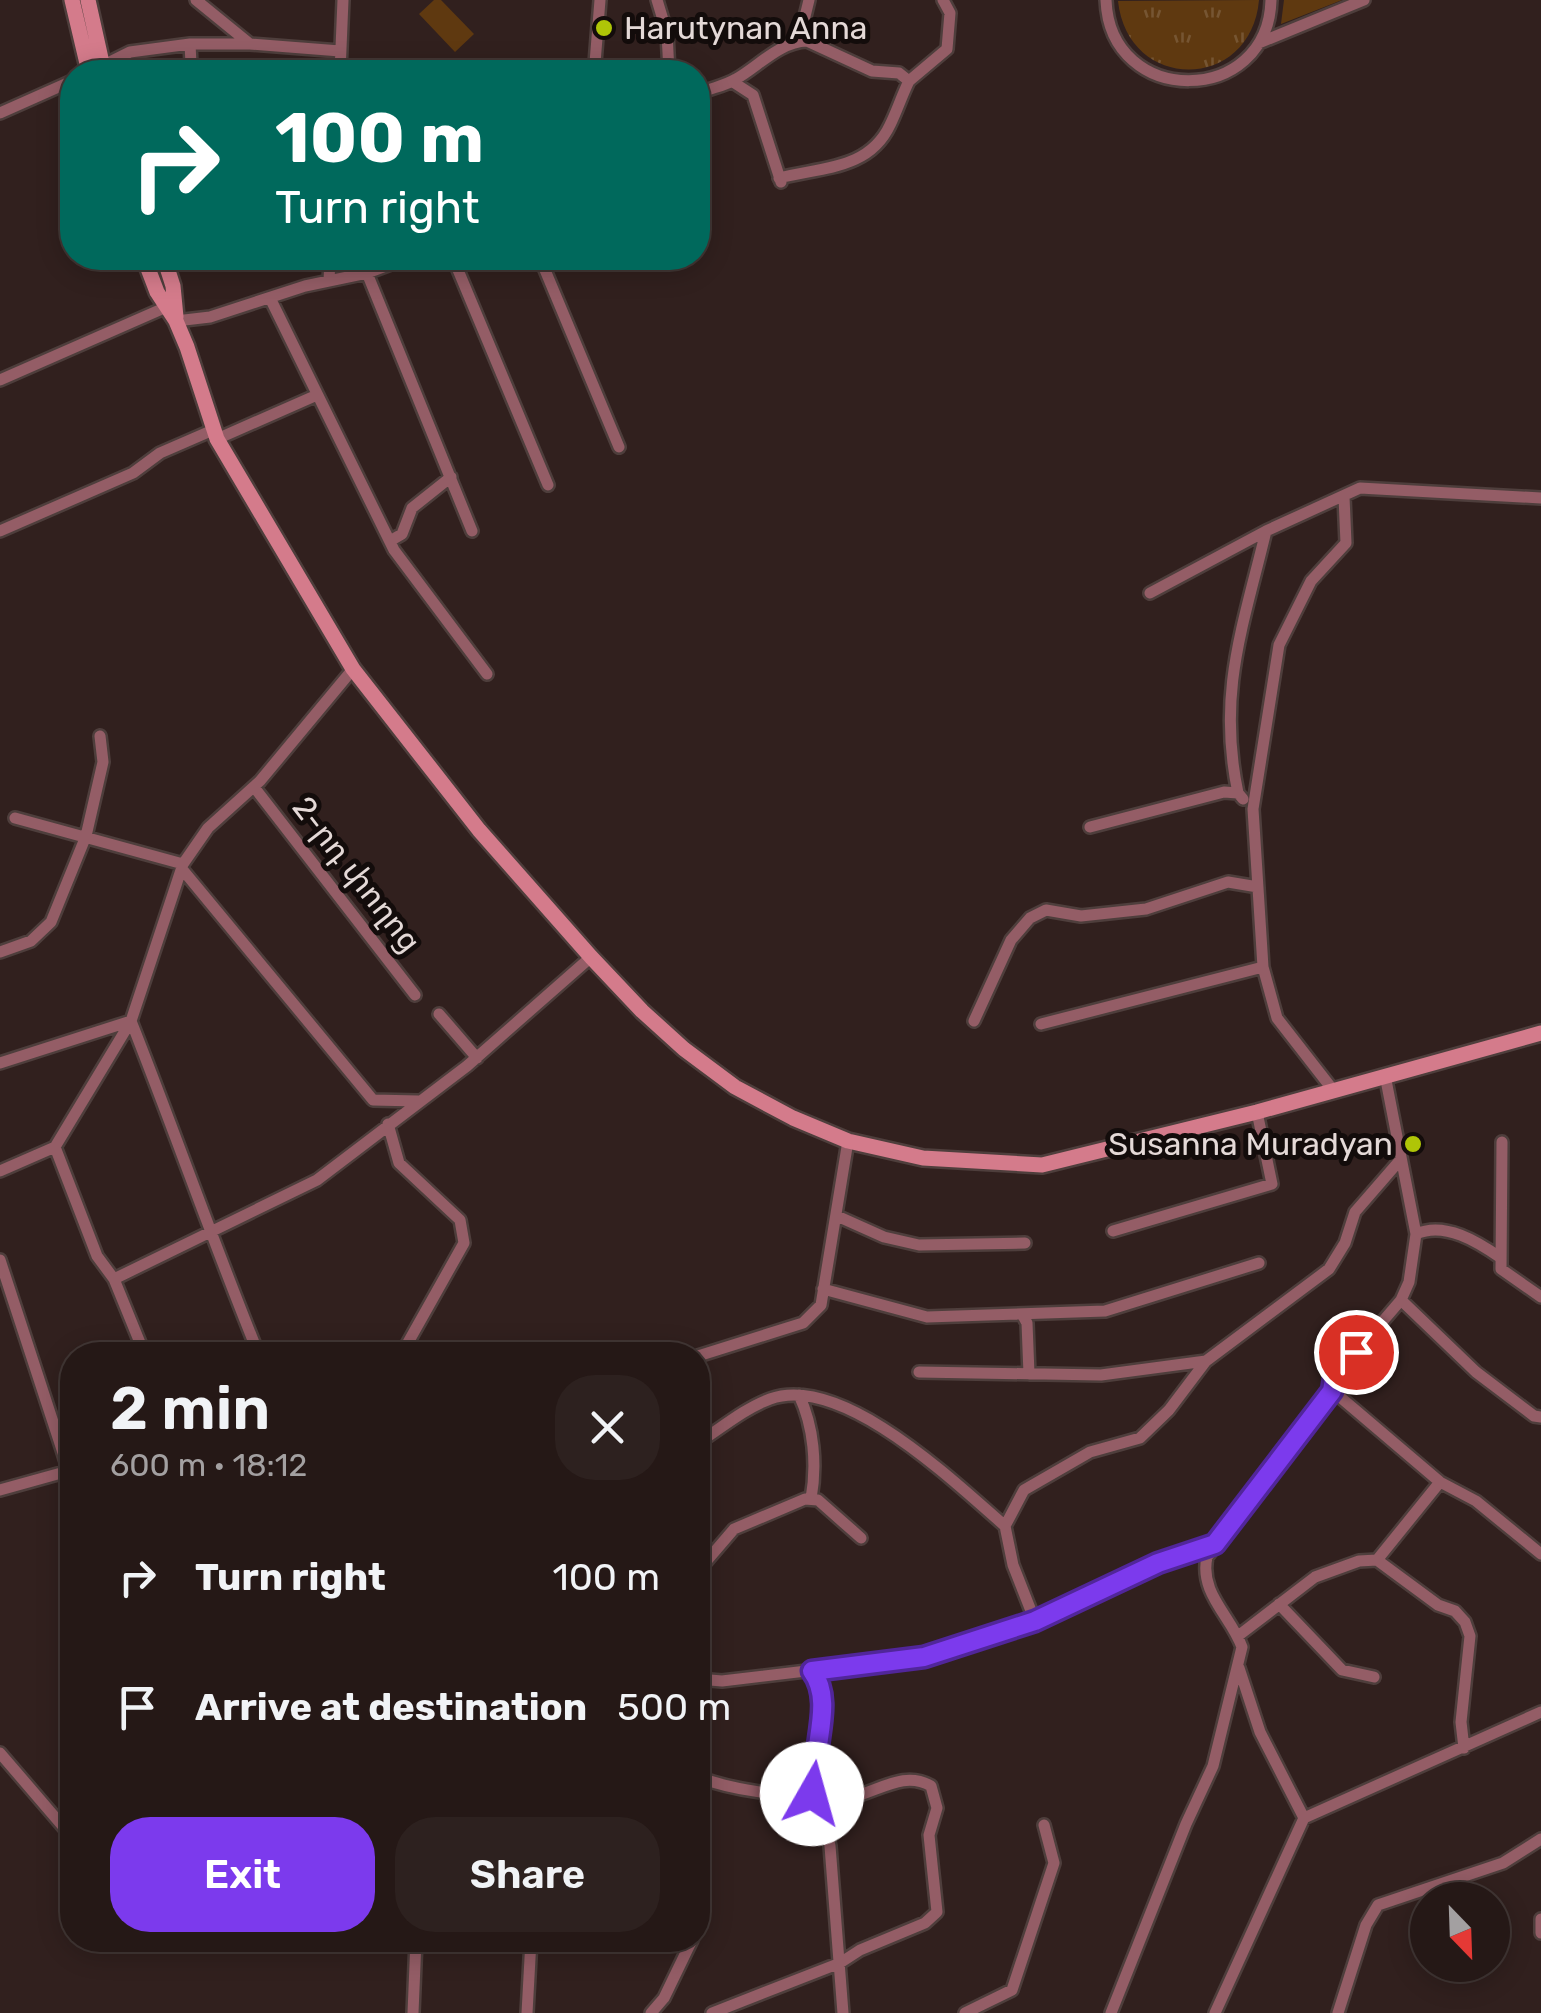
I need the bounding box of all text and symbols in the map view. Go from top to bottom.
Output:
place label: Harutynan Anna [624,9,867,47]
marker: Harutynan Anna [593,17,615,39]
text: 100 m [275,97,484,180]
icon: right [110,100,240,230]
text: Turn right [275,181,479,234]
street label: 2-րդ փողոց [285,789,429,959]
place label: Susanna Muradyan [1108,1125,1393,1163]
marker: Susanna Muradyan [1402,1133,1424,1155]
pin [1314,1310,1399,1395]
icon: arrive [1329,1325,1384,1380]
text: 2 min [110,1373,270,1444]
button: close [555,1375,660,1480]
text: 600 m · 18:12 [110,1446,307,1484]
icon: right [110,1550,165,1605]
text: Turn right [195,1554,386,1600]
text: 100 m [552,1554,660,1600]
icon: arrive [110,1680,165,1735]
text: Arrive at destination [195,1684,587,1730]
text: 500 m [617,1684,731,1730]
position arrow [760,1742,864,1846]
button: Exit [110,1817,375,1932]
button: Share [395,1817,660,1932]
north arrow [1410,1882,1510,1982]
map controls [1410,1882,1510,1982]

